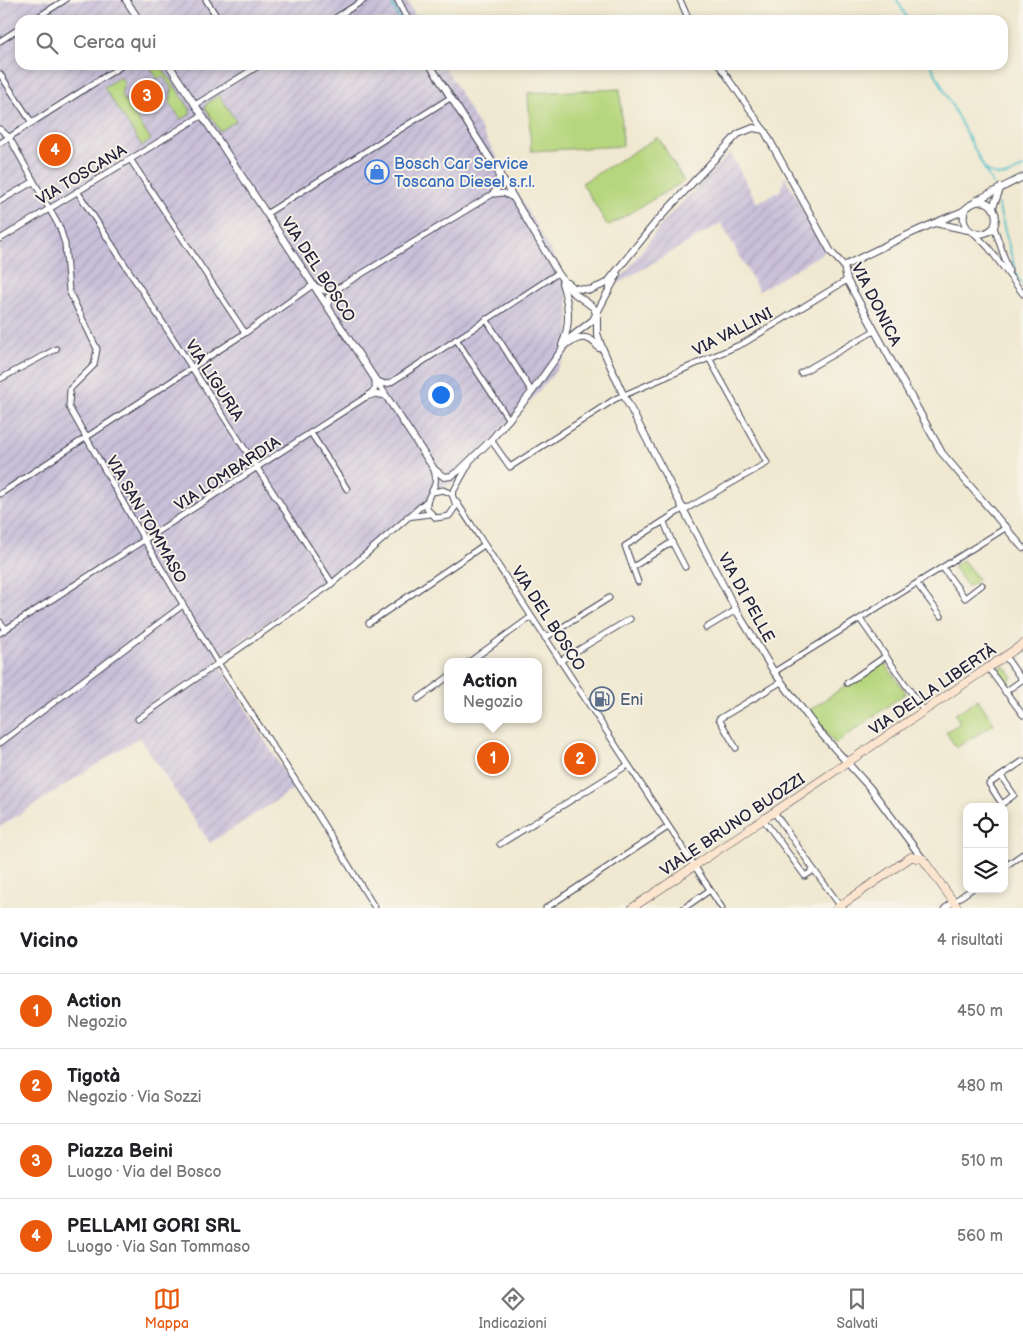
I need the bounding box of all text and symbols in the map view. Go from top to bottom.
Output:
search box [15,15,1008,70]
icon: search [33,29,61,57]
text: Cerca qui [73,31,156,54]
pin: 3 [131,77,163,115]
pin: 4 [39,131,71,169]
street label: VIA TOSCANA [33,141,130,210]
place label: Bosch Car Service Toscana Diesel s.r.l. [394,155,535,192]
shop icon: Bosch Car Service Toscana Diesel s.r.l. [364,159,390,185]
street label: VIA DEL BOSCO [277,214,359,326]
street label: VIA DONICA [847,260,905,350]
street label: VIA VALLINI [690,304,776,361]
street label: VIA LIGURIA [180,337,247,425]
your location [428,382,454,408]
street label: VIA LOMBARDIA [171,433,284,516]
street label: VIA SAN TOMMASO [101,453,190,587]
street label: VIA DI PELLE [713,550,778,646]
street label: VIA DEL BOSCO [507,563,589,675]
street label: VIA DELLA LIBERTÀ [865,639,1000,740]
popup [444,658,542,723]
text: Action [463,670,517,693]
fuel station icon: Eni [589,686,615,712]
place label: Eni [620,691,643,710]
text: Negozio [463,693,523,712]
pin: 1 [477,739,509,777]
pin: 2 [564,740,596,778]
street label: VIALE BRUNO BUOZZI [657,770,809,881]
map controls [963,803,1008,893]
button: locate [963,803,1008,848]
button: layers [963,848,1008,893]
text: Vicino [20,928,78,953]
text: 4 risultati [937,931,1003,950]
text: Action [67,990,121,1013]
text: 1 [33,1002,39,1021]
text: 450 m [957,1002,1003,1021]
text: Negozio [67,1013,127,1032]
text: Tigotà [67,1065,120,1088]
text: 2 [31,1077,41,1096]
text: 480 m [957,1077,1003,1096]
text: Negozio · Via Sozzi [67,1088,202,1107]
text: Piazza Beini [67,1140,173,1163]
text: 3 [31,1152,41,1171]
text: 510 m [961,1152,1003,1171]
text: Luogo · Via del Bosco [67,1163,222,1182]
text: PELLAMI GORI SRL [67,1215,241,1238]
text: 4 [31,1227,41,1246]
text: 560 m [957,1227,1003,1246]
text: Luogo · Via San Tommaso [67,1238,250,1257]
tab: Mappa [145,1285,189,1332]
tab: Indicazioni [479,1285,547,1332]
tab: Salvati [837,1285,878,1332]

